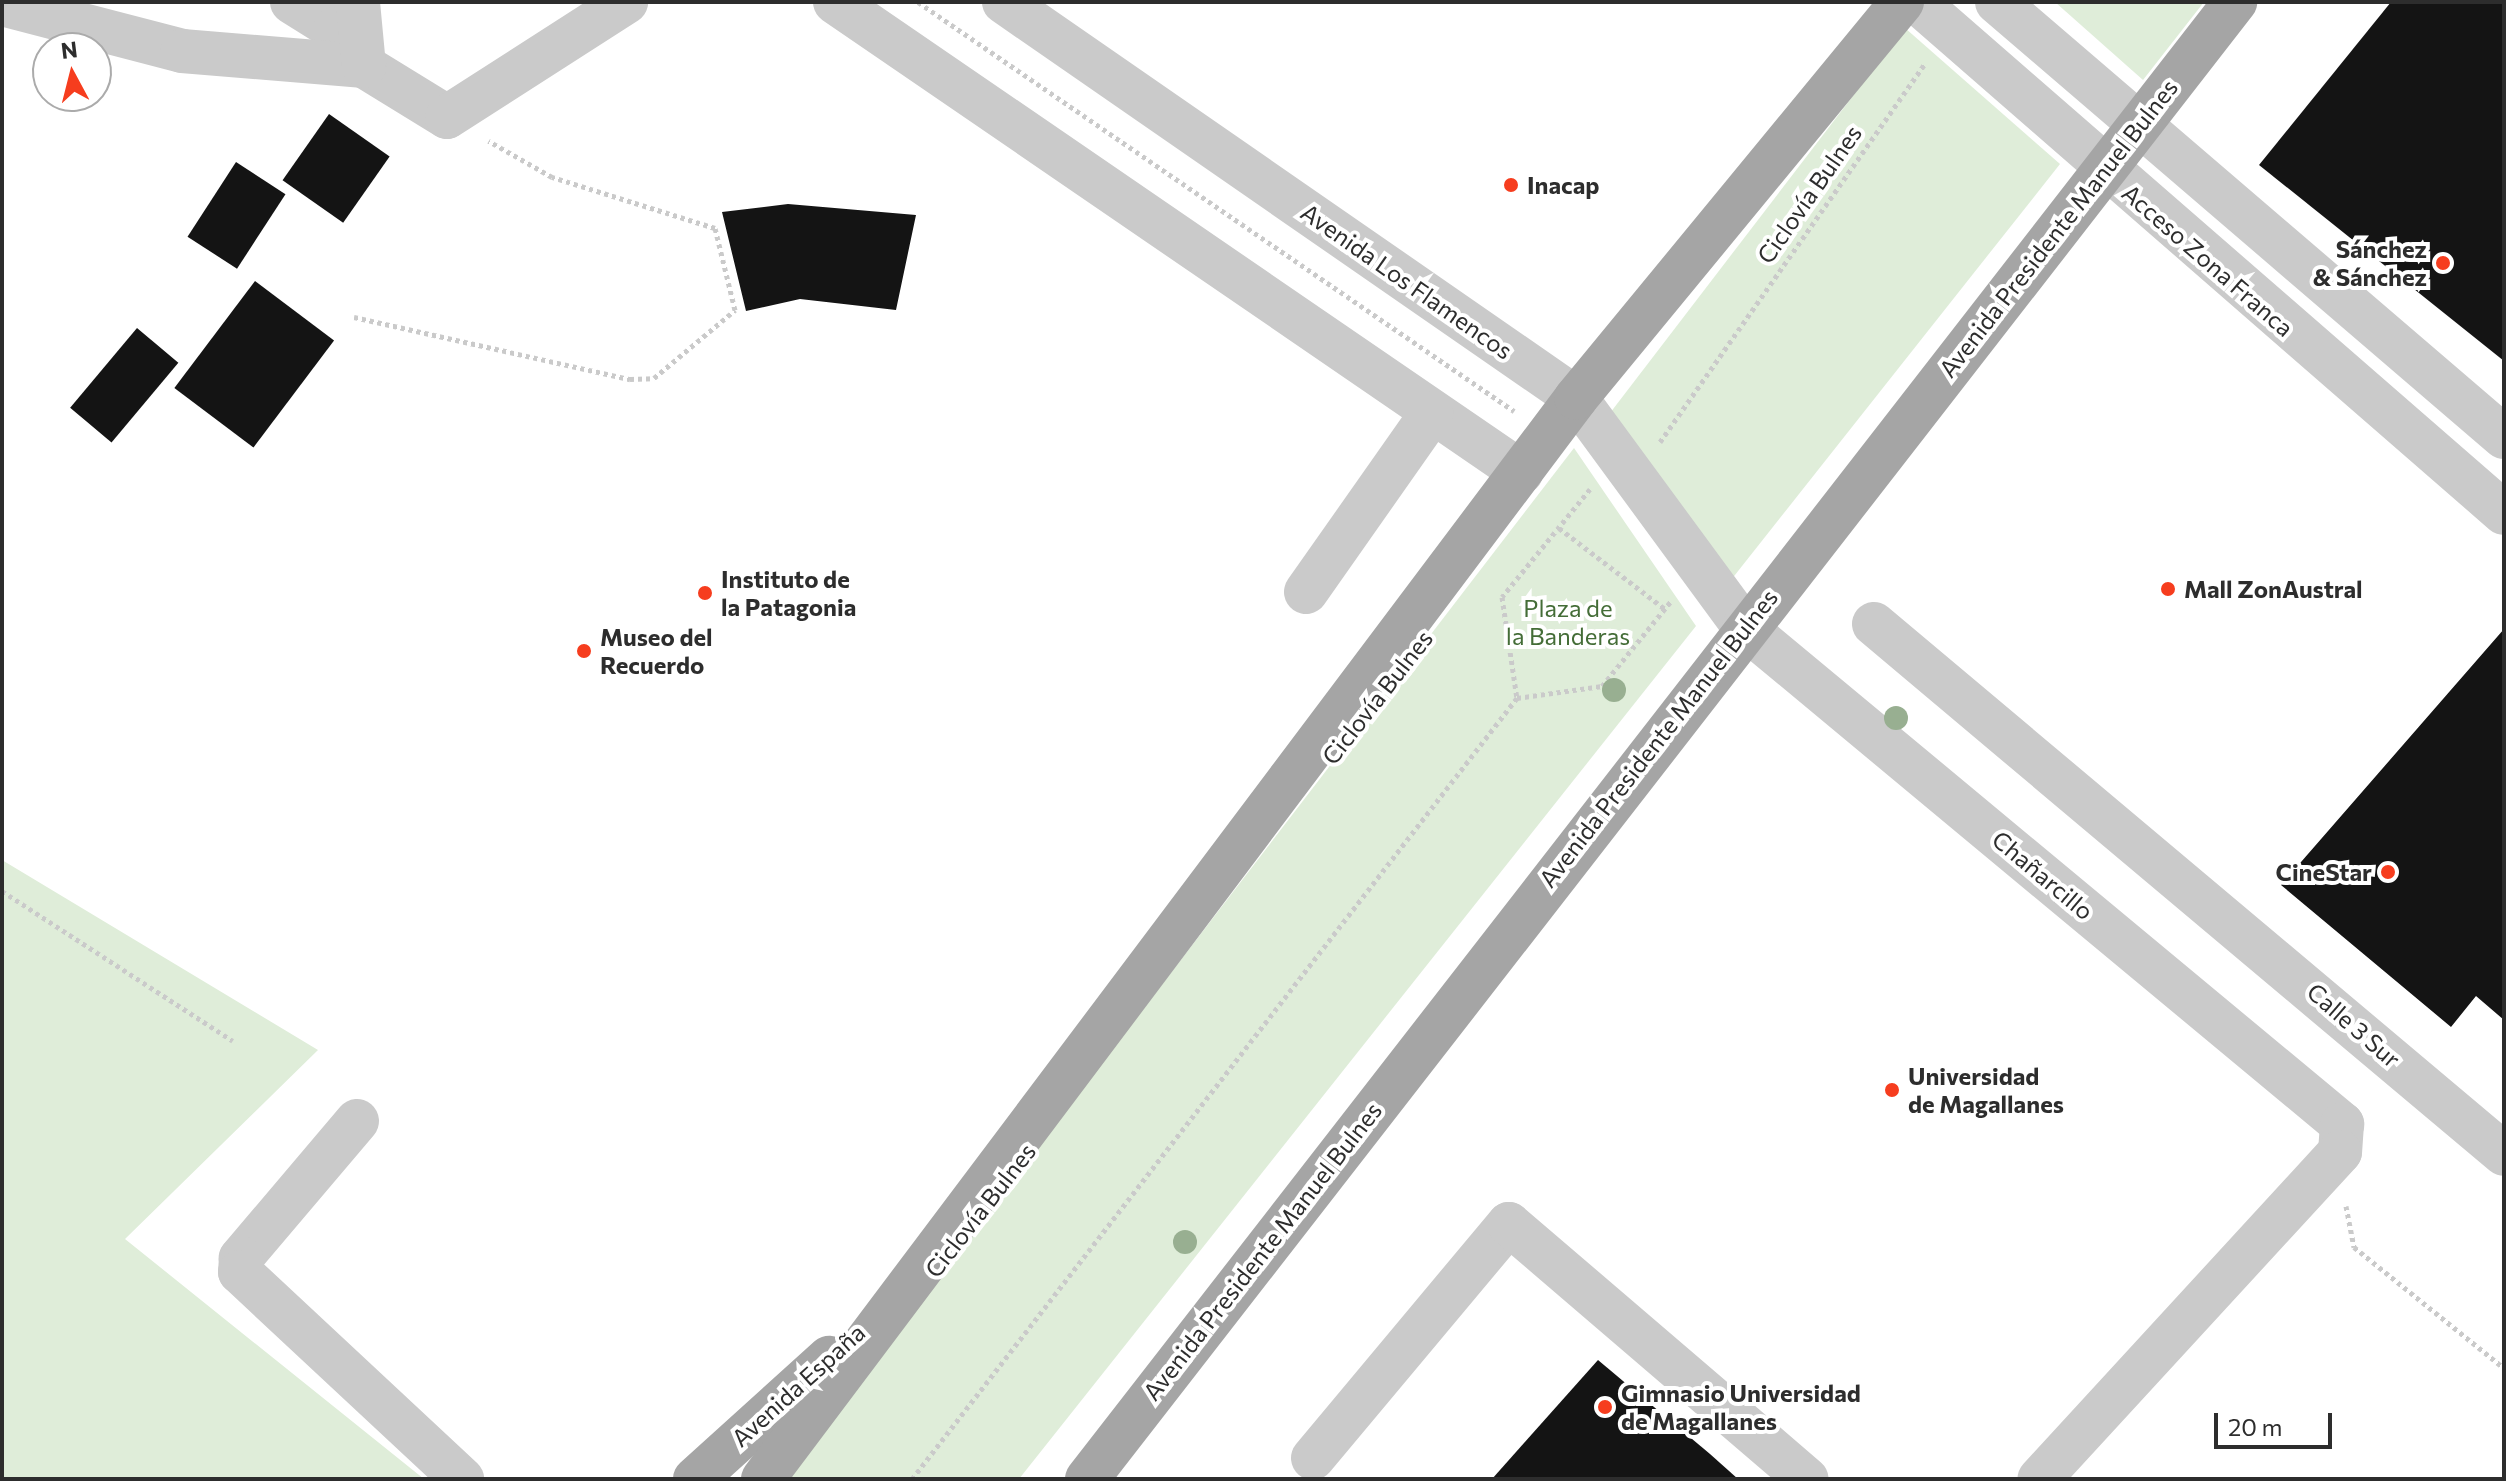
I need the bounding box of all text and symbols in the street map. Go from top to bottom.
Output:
north arrow [32,32,112,112]
text: N [59,35,79,64]
street label: Avenida Presidente Manuel Bulnes [1933,73,2183,383]
street label: Ciclovía Bulnes [1751,119,1867,269]
place label: Inacap [1527,171,1600,199]
marker: Inacap [1502,176,1520,194]
street label: Acceso Zona Franca [2117,178,2299,342]
street label: Avenida Los Flamencos [1296,197,1518,365]
place label: Sánchez & Sánchez [2313,235,2427,291]
marker: Sánchez & Sánchez [2434,254,2452,272]
place label: Instituto de la Patagonia [721,565,856,621]
place label: Mall ZonAustral [2184,575,2363,603]
marker: Mall ZonAustral [2159,580,2177,598]
street label: Avenida Presidente Manuel Bulnes [1533,583,1783,893]
marker: Instituto de la Patagonia [696,584,714,602]
park label: Plaza de la Banderas [1506,594,1630,650]
place label: Museo del Recuerdo [600,623,713,679]
street label: Ciclovía Bulnes [1316,624,1438,770]
marker: Museo del Recuerdo [575,642,593,660]
street label: Chañarcillo [1987,825,2099,925]
place label: CineStar [2276,858,2372,886]
marker: CineStar [2379,863,2397,881]
street label: Calle 3 Sur [2302,977,2406,1073]
place label: Universidad de Magallanes [1908,1062,2064,1118]
marker: Universidad de Magallanes [1883,1081,1901,1099]
street label: Avenida Presidente Manuel Bulnes [1137,1096,1387,1406]
street label: Ciclovía Bulnes [919,1137,1041,1283]
street label: Avenida España [725,1318,871,1452]
place label: Gimnasio Universidad de Magallanes [1621,1379,1861,1435]
scale bar [2218,1397,2336,1447]
marker: Gimnasio Universidad de Magallanes [1596,1398,1614,1416]
text: 20 m [2228,1412,2282,1441]

